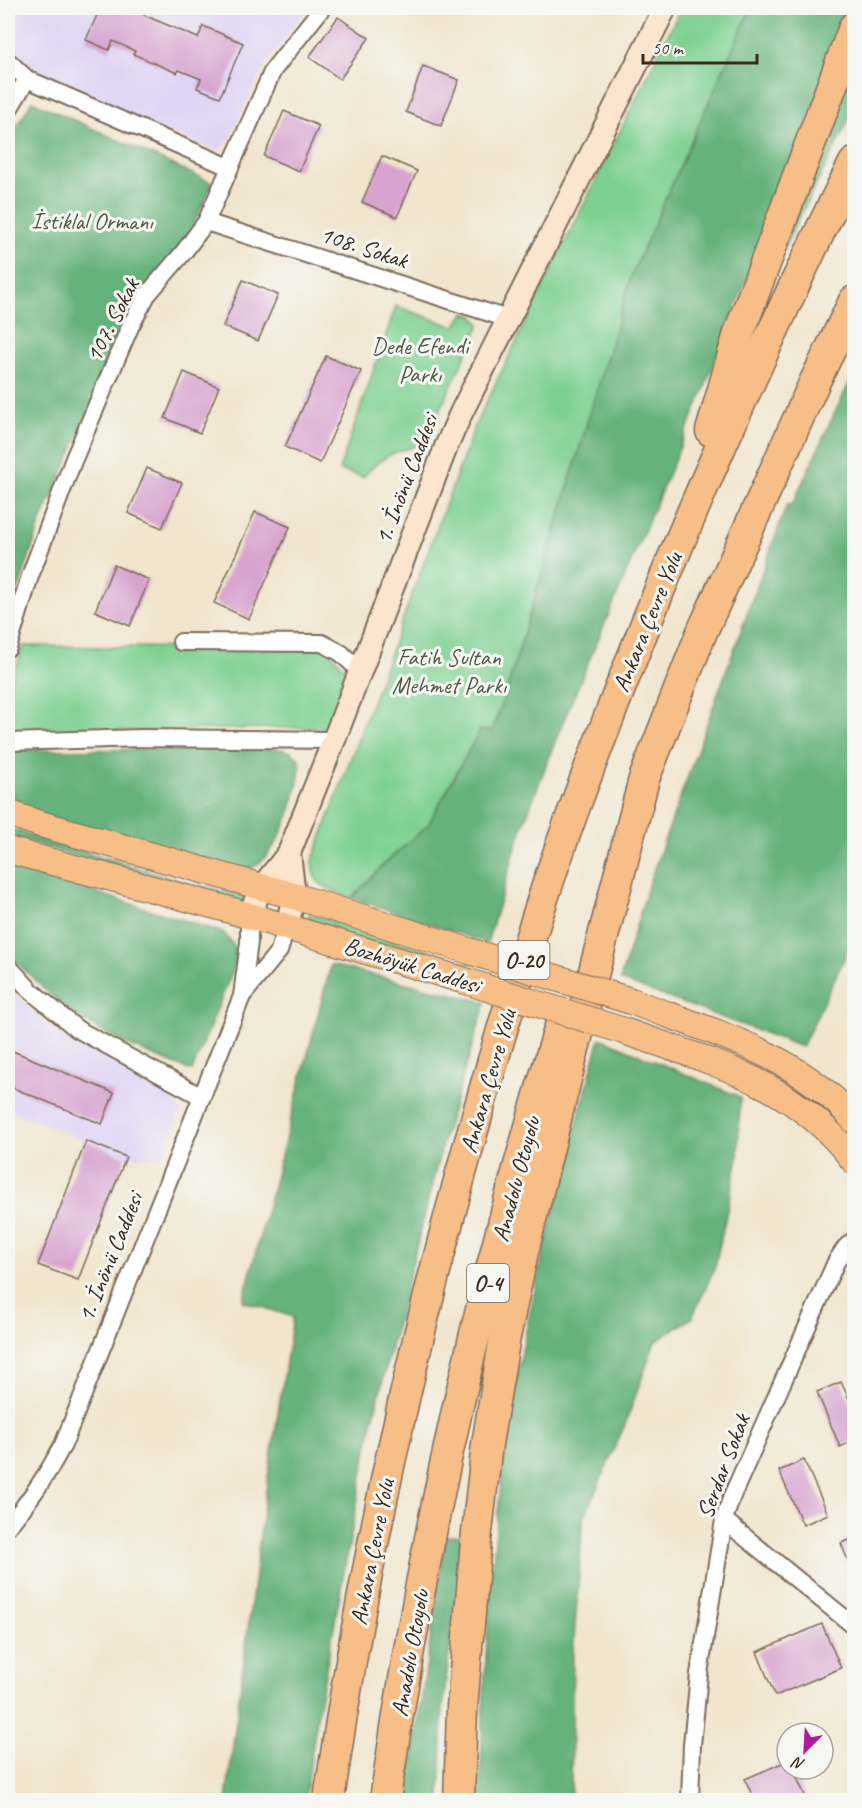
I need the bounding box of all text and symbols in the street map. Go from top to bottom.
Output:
scale bar [643,27,757,65]
text: 50 m [652,37,685,59]
park label: İstiklal Ormanı [31,206,154,236]
street label: 108. Sokak [317,219,414,276]
street label: 107. Sokak [78,271,147,367]
park label: Dede Efendi Parkı [371,331,471,389]
street label: 1. İnönü Caddesi [367,406,446,548]
street label: Ankara Çevre Yolu [605,546,689,696]
park label: Fatih Sultan Mehmet Parkı [392,642,508,700]
street label: Bozhöyük Caddesi [340,930,487,1001]
road number: O-20 [498,941,550,979]
street label: Ankara Çevre Yolu [453,1004,523,1156]
street label: Anadolu Otoyolu [485,1111,548,1245]
street label: 1. İnönü Caddesi [70,1185,151,1326]
road number: O-4 [467,1264,509,1302]
street label: Serdar Sokak [689,1408,757,1522]
street label: Ankara Çevre Yolu [343,1475,401,1627]
street label: Anadolu Otoyolu [384,1585,436,1719]
north arrow [775,1721,835,1781]
text: N [788,1751,808,1775]

